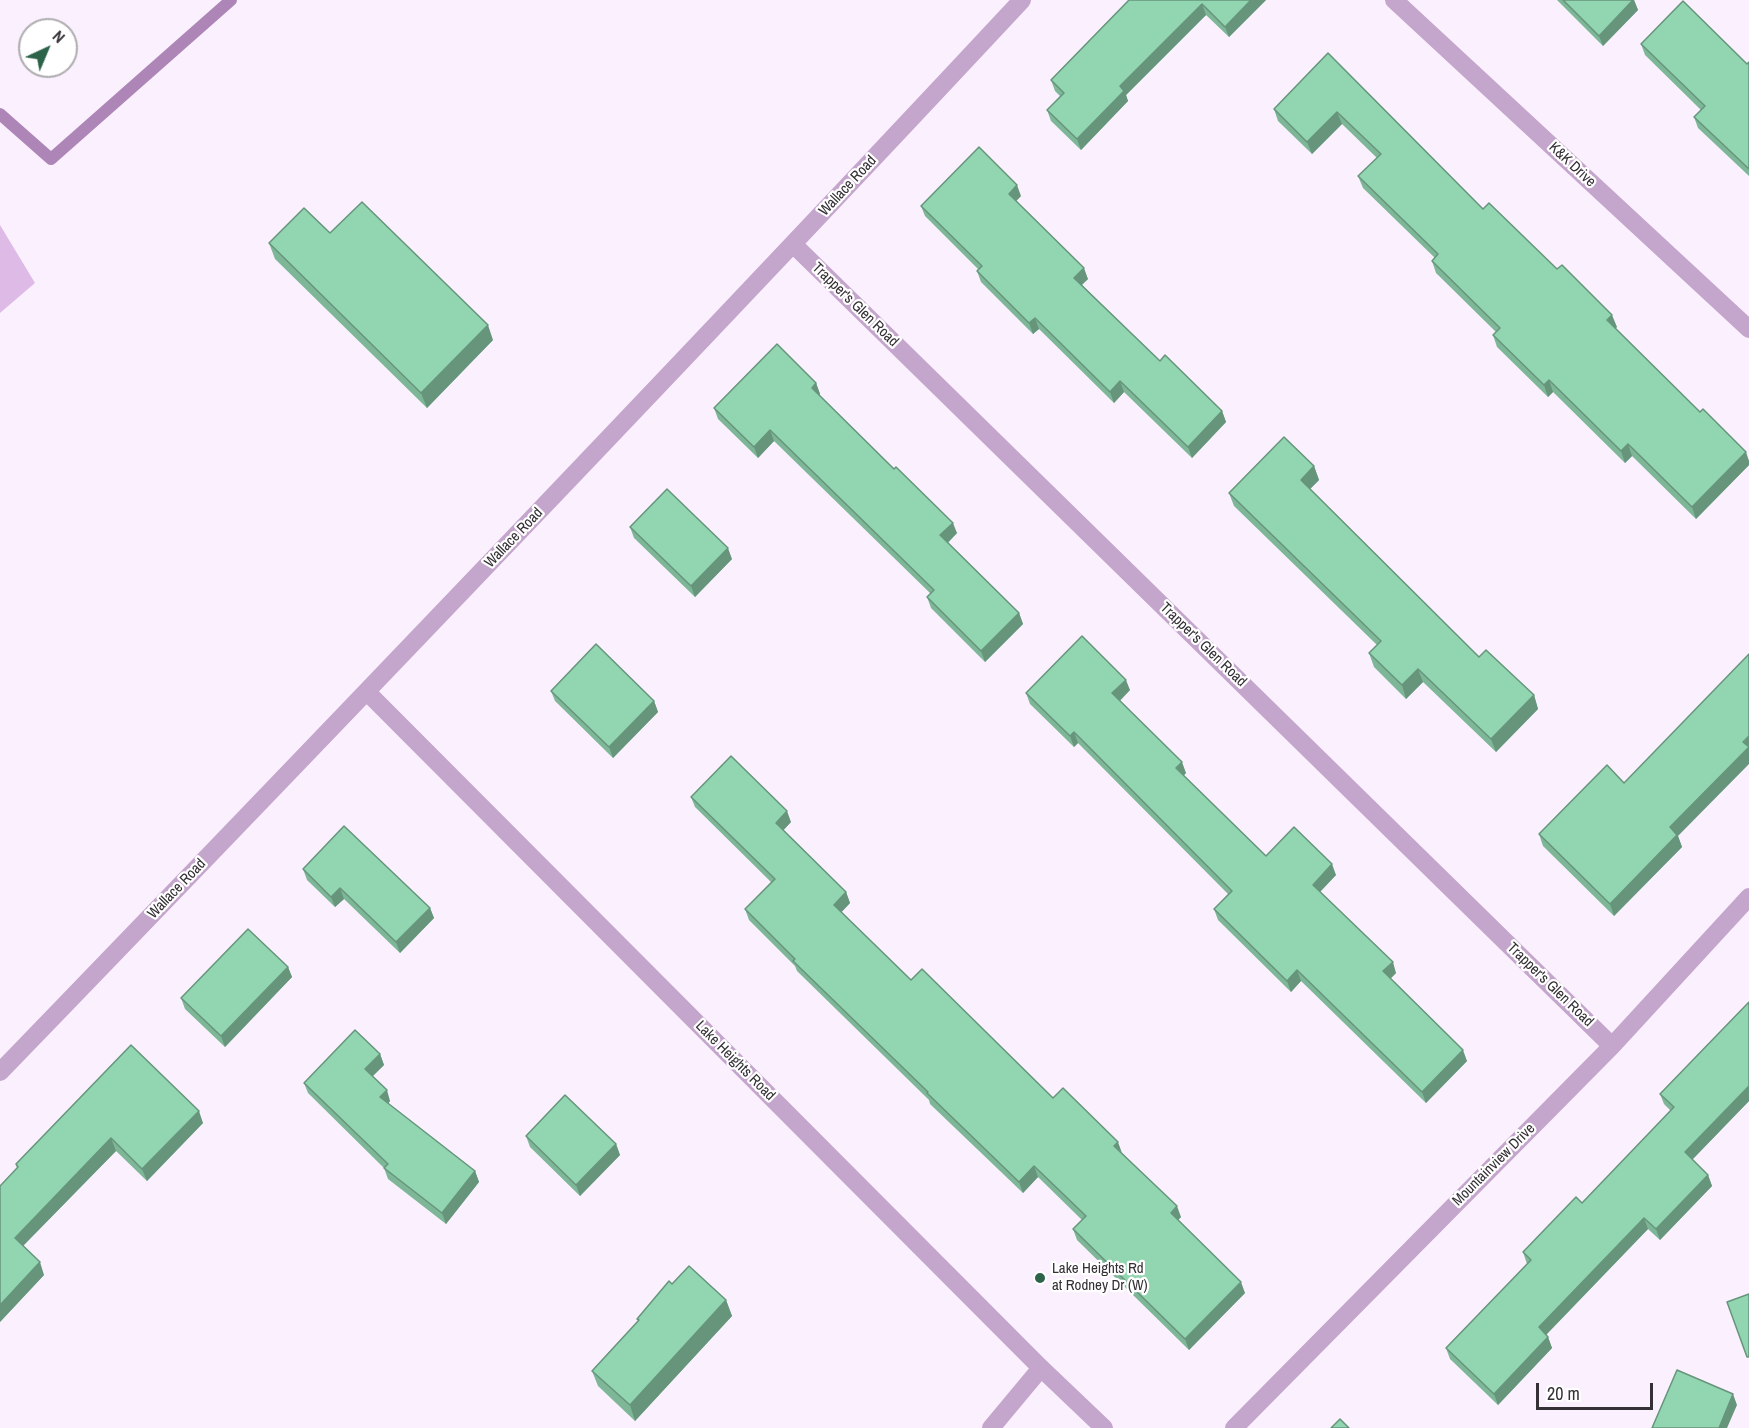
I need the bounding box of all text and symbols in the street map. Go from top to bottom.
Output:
north arrow [18,18,78,78]
text: N [48,25,70,48]
street label: K&K Drive [1545,139,1599,191]
street label: Wallace Road [815,152,881,220]
street label: Trapper's Glen Road [808,259,902,351]
street label: Wallace Road [481,504,547,572]
street label: Trapper's Glen Road [1156,599,1250,691]
street label: Wallace Road [144,855,210,923]
street label: Trapper's Glen Road [1503,939,1597,1031]
street label: Lake Heights Road [691,1017,779,1105]
street label: Mountainview Drive [1449,1120,1539,1210]
place label: Lake Heights Rd at Rodney Dr (W) [1052,1260,1148,1295]
marker: Lake Heights Rd at Rodney Dr (W) [1033,1271,1047,1285]
scale bar [1539,1371,1656,1409]
text: 20 m [1547,1381,1580,1406]

